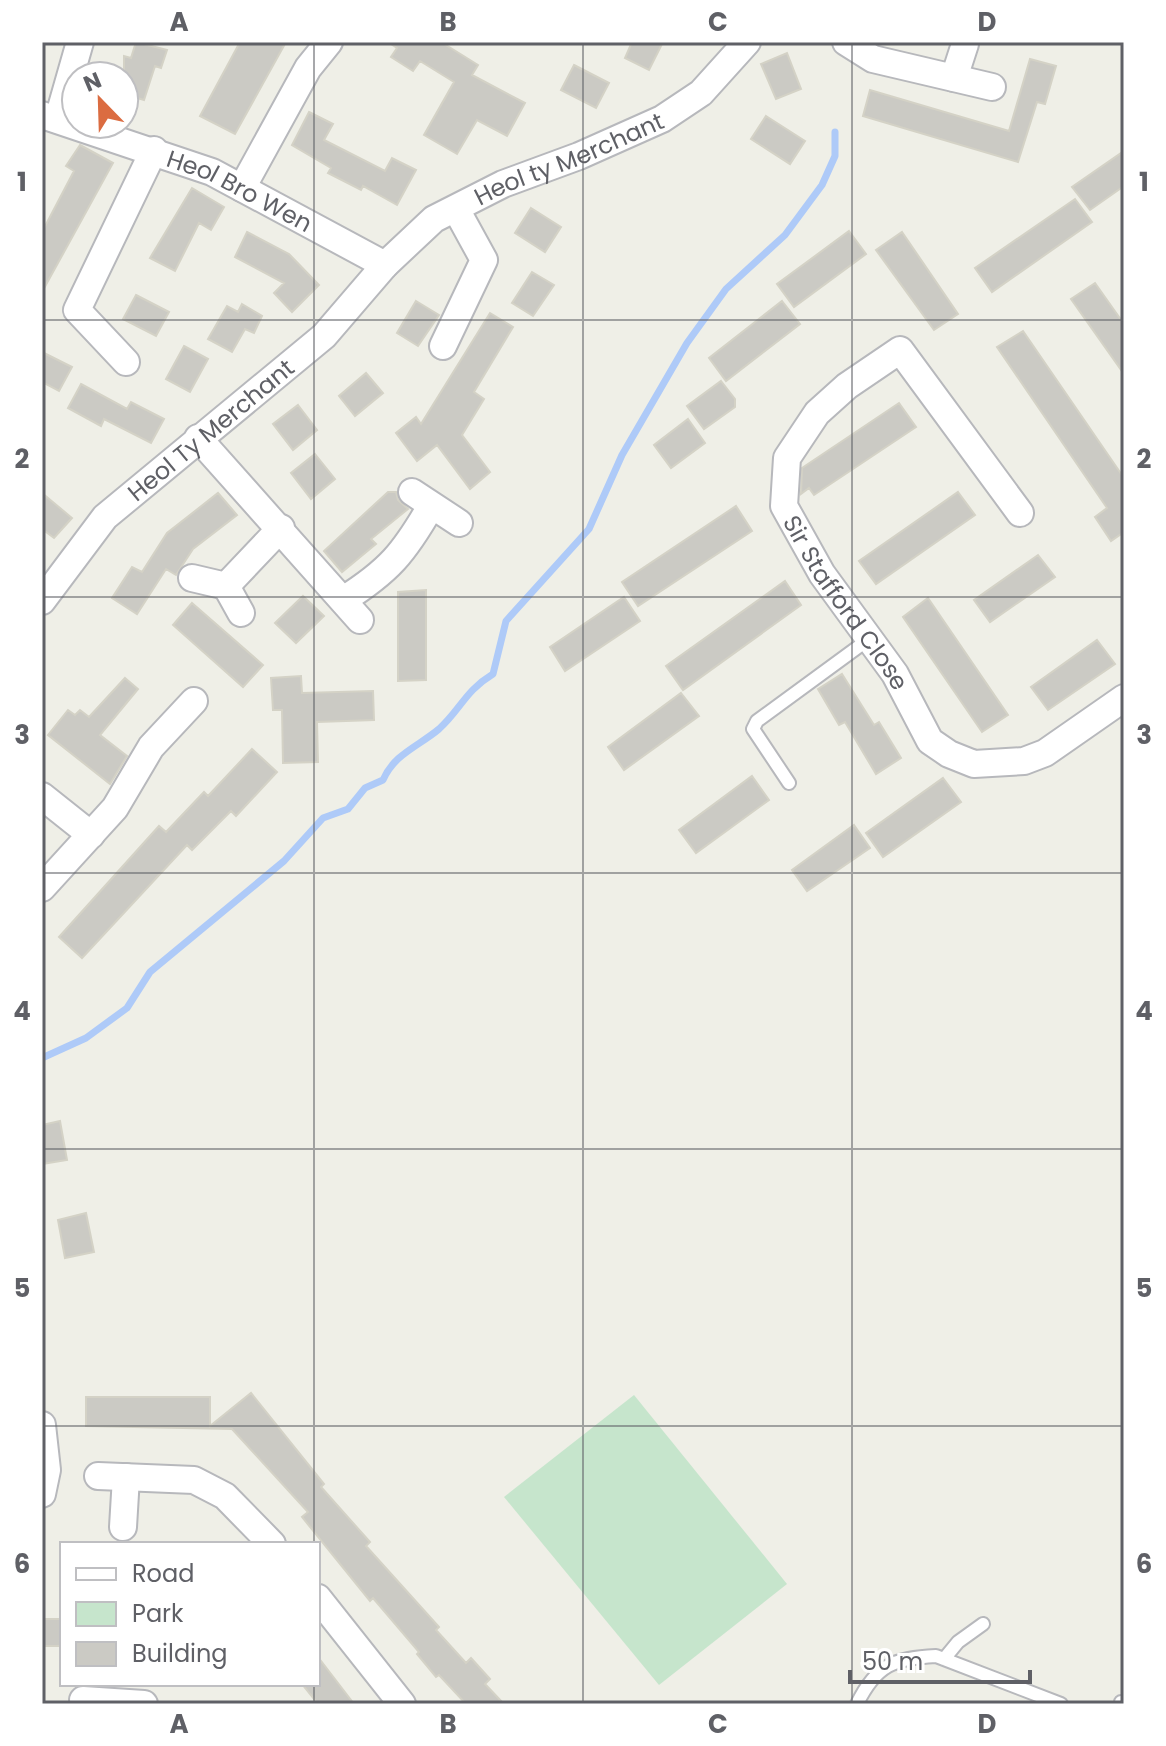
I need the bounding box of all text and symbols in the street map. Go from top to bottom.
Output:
text: A [169,4,189,40]
text: B [439,4,457,40]
text: C [708,4,728,40]
text: D [978,4,997,40]
north arrow [60,60,140,140]
text: N [79,65,106,100]
street label: Heol ty Merchant [468,104,669,213]
street label: Heol Bro Wen [163,142,318,240]
text: 1 [17,164,27,200]
text: 1 [1139,164,1149,200]
street label: Heol Ty Merchant [120,351,301,508]
text: 2 [15,441,30,477]
text: 2 [1137,441,1152,477]
street label: Sir Stafford Close [776,509,917,695]
text: 3 [14,717,30,753]
text: 3 [1136,717,1152,753]
text: 4 [13,993,31,1029]
text: 4 [1135,993,1153,1029]
text: 5 [14,1270,30,1306]
text: 5 [1136,1270,1152,1306]
legend [60,1542,320,1686]
text: 6 [14,1546,30,1582]
text: 6 [1136,1546,1152,1582]
text: Road [132,1557,194,1590]
text: Park [132,1597,184,1630]
scale bar [850,1634,1030,1684]
text: Building [132,1637,228,1670]
text: 50 m [862,1645,923,1678]
text: A [169,1706,189,1742]
text: B [439,1706,457,1742]
text: C [708,1706,728,1742]
text: D [978,1706,997,1742]

